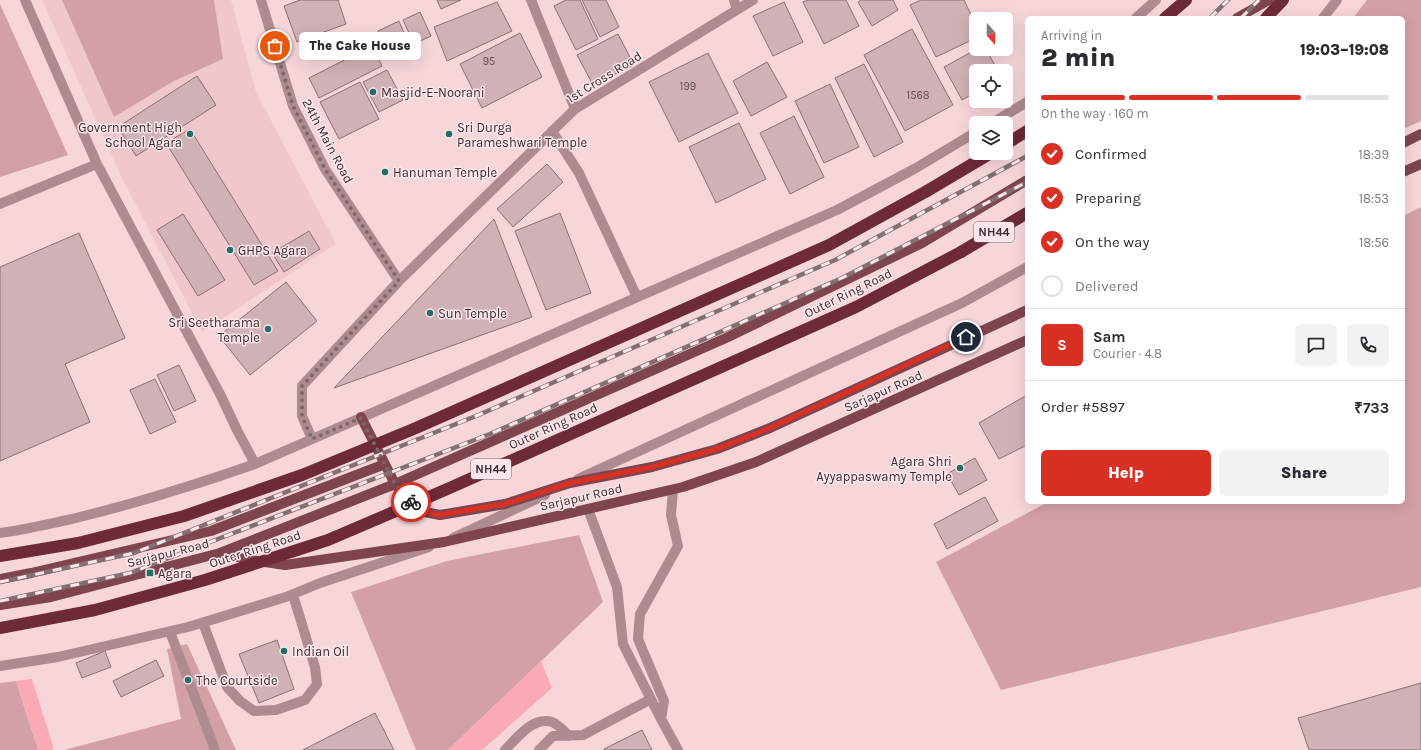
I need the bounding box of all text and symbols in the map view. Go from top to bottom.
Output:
north arrow [969,12,1013,56]
map controls [969,12,1013,160]
text: Arriving in [1041,28,1102,43]
pin [258,29,292,63]
callout: The Cake House [299,32,421,60]
icon: bag [264,35,286,57]
text: The Cake House [309,38,411,53]
text: 19:03–19:08 [1300,41,1389,59]
text: 2 min [1041,42,1116,73]
street label: 1st Cross Road [564,48,644,106]
house number: 95 [483,55,495,68]
button: locate [969,64,1013,108]
house number: 199 [680,80,696,93]
place label: Masjid-E-Noorani [381,85,485,100]
marker: Masjid-E-Noorani [368,87,378,97]
house number: 1568 [907,89,930,102]
street label: 24th Main Road [299,96,357,186]
text: On the way · 160 m [1041,106,1149,121]
button: layers [969,116,1013,160]
place label: Government High School Agara [78,120,182,150]
place label: Sri Durga Parameshwari Temple [457,120,588,150]
marker: Government High School Agara [185,129,195,139]
marker: Sri Durga Parameshwari Temple [444,129,454,139]
icon: check [1041,143,1063,165]
text: Confirmed [1075,145,1147,163]
text: 18:39 [1359,147,1389,162]
place label: Hanuman Temple [393,165,497,180]
marker: Hanuman Temple [380,167,390,177]
icon: check [1041,187,1063,209]
text: Preparing [1075,189,1141,207]
text: 18:53 [1359,191,1389,206]
road number: NH44 [974,222,1014,242]
icon: check [1041,231,1063,253]
text: On the way [1075,233,1149,251]
text: 18:56 [1359,235,1389,250]
place label: GHPS Agara [238,243,307,258]
marker: GHPS Agara [225,245,235,255]
street label: Outer Ring Road [802,265,894,321]
text: Delivered [1075,277,1139,295]
place label: Sun Temple [438,306,507,321]
marker: Sun Temple [425,308,435,318]
place label: Sri Seetharama Temple [168,315,260,345]
pin [949,320,983,354]
marker: Sri Seetharama Temple [263,324,273,334]
button: chat [1295,324,1337,366]
button: phone [1347,324,1389,366]
icon: home [955,326,977,348]
text: Sam [1093,328,1126,346]
text: S [1057,336,1067,354]
text: Courier · 4.8 [1093,346,1162,361]
street label: Sarjapur Road [842,367,924,415]
text: Order #5897 [1041,398,1125,416]
text: ₹733 [1354,399,1389,417]
street label: Outer Ring Road [506,400,600,452]
button: Help [1041,450,1211,496]
button: Share [1219,450,1389,496]
place label: Agara Shri Ayyappaswamy Temple [816,454,952,484]
road number: NH44 [471,459,511,479]
marker: Agara Shri Ayyappaswamy Temple [955,463,965,473]
street label: Sarjapur Road [538,480,624,514]
courier [391,482,431,522]
icon: bike [400,491,422,513]
street label: Outer Ring Road [207,527,303,571]
street label: Sarjapur Road [125,536,211,570]
place label: Agara [158,566,192,581]
marker: Agara [145,568,155,578]
place label: Indian Oil [292,644,349,659]
marker: Indian Oil [279,646,289,656]
place label: The Courtside [196,673,278,688]
marker: The Courtside [183,675,193,685]

